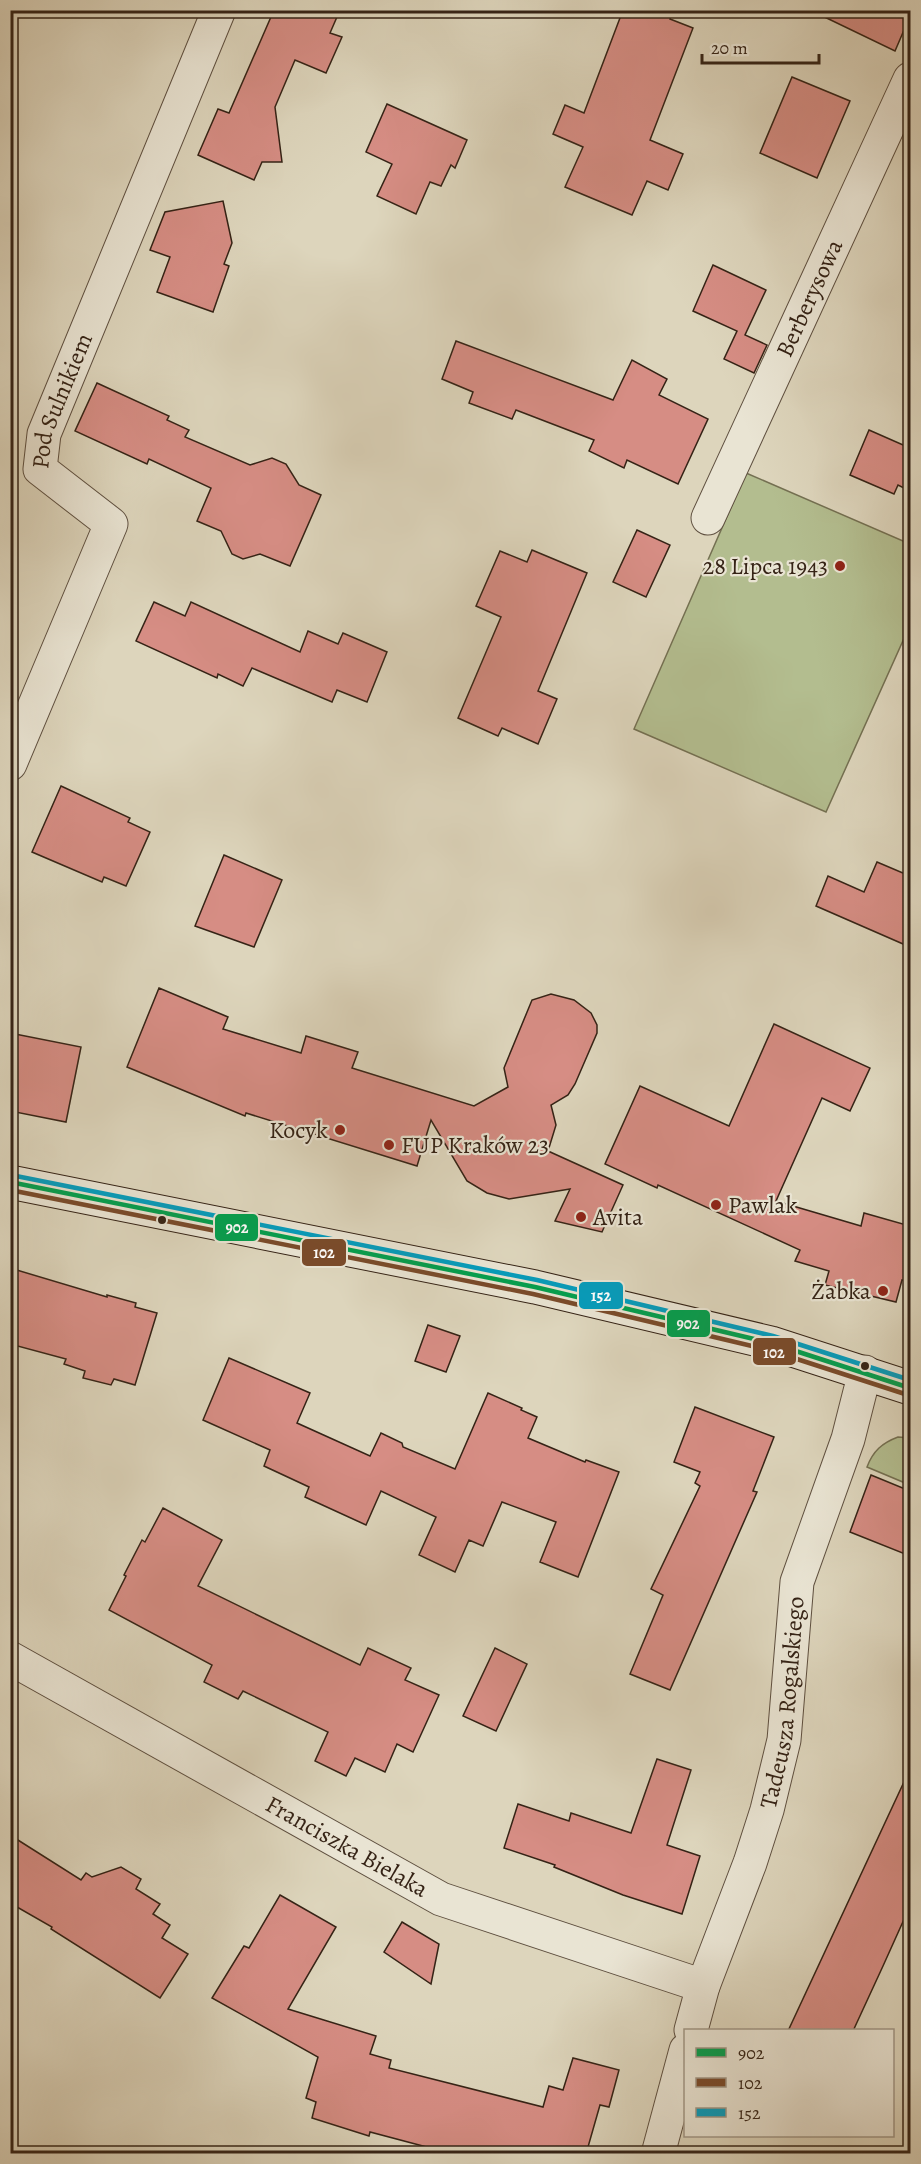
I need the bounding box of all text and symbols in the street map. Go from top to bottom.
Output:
scale bar [702,27,819,65]
text: 20 m [711,36,748,60]
street label: Berberysowa [768,233,850,362]
street label: Pod Sulnikiem [24,328,100,470]
place label: 28 Lipca 1943 [703,550,828,582]
marker: 28 Lipca 1943 [833,559,847,573]
place label: Kocyk [269,1114,328,1146]
marker: Kocyk [333,1123,347,1137]
place label: FUP Kraków 23 [401,1129,549,1161]
marker: FUP Kraków 23 [382,1138,396,1152]
place label: Pawlak [728,1189,797,1221]
marker: Pawlak [709,1198,723,1212]
place label: Avita [592,1201,644,1233]
marker: Avita [574,1210,588,1224]
line badge: 902 [214,1213,259,1242]
unlabelled marker [156,1214,168,1226]
text: 902 [225,1217,249,1239]
line badge: 102 [301,1238,347,1267]
text: 102 [313,1242,335,1264]
place label: Żabka [811,1275,872,1307]
line badge: 152 [578,1281,624,1310]
marker: Żabka [876,1284,890,1298]
text: 152 [591,1285,611,1307]
line badge: 902 [666,1309,711,1338]
text: 902 [676,1313,700,1335]
line badge: 102 [752,1337,797,1366]
text: 102 [763,1342,785,1364]
unlabelled marker [859,1360,871,1372]
street label: Tadeusza Rogalskiego [752,1595,812,1812]
street label: Franciszka Bielaka [260,1788,435,1905]
legend [684,2029,894,2137]
text: 902 [738,2041,765,2065]
text: 102 [738,2071,763,2095]
text: 152 [738,2101,761,2125]

